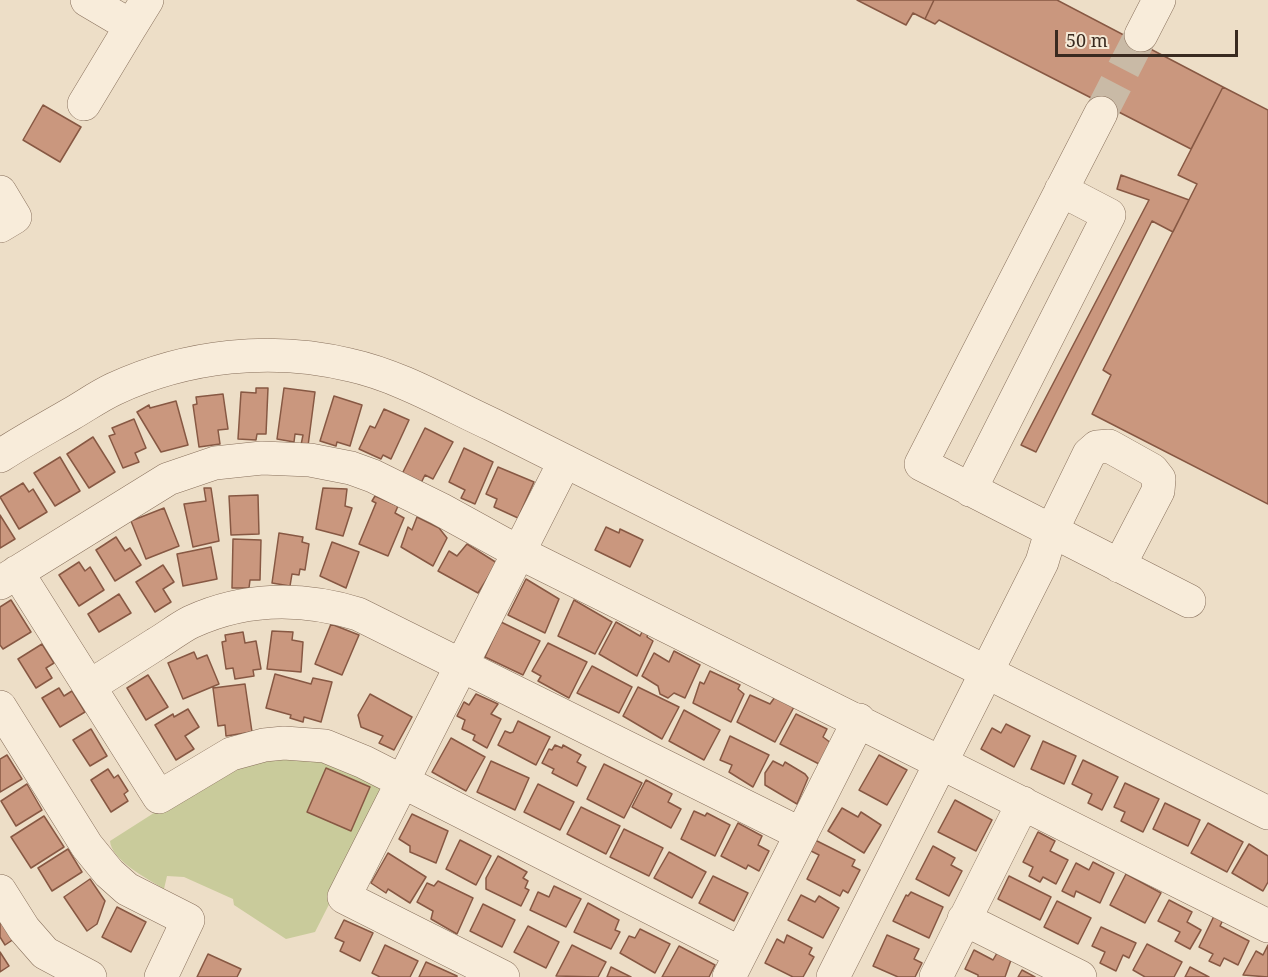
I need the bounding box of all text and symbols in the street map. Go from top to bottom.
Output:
scale bar [1058,18,1241,56]
text: 50 m [1066,28,1108,52]

